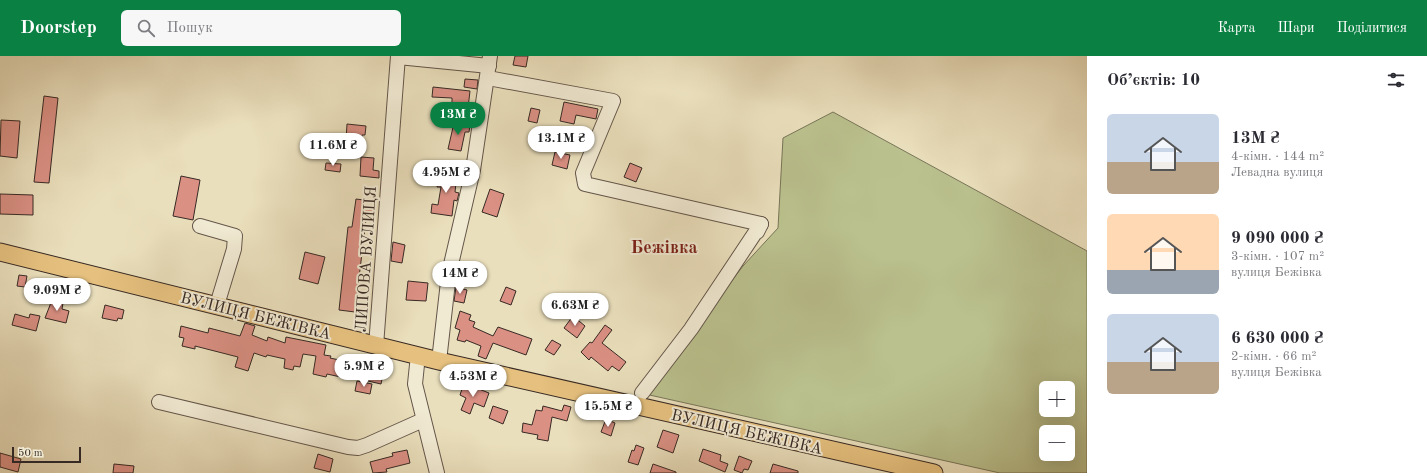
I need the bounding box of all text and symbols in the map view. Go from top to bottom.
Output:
search box [121,10,401,46]
icon: search [135,17,157,39]
text: Doorstep [20,19,97,38]
text: Пошук [167,21,213,36]
text: Карта [1218,21,1256,35]
text: Шари [1278,21,1315,35]
text: Поділитися [1337,21,1407,35]
icon: filters [1385,69,1407,91]
text: Об’єктів: 10 [1107,72,1200,89]
pin: 13M ₴ [430,102,486,136]
text: 13M ₴ [439,108,477,121]
pin: 13.1M ₴ [524,126,598,160]
icon: home [1139,130,1187,178]
text: 13M ₴ [1231,130,1280,147]
text: 13.1M ₴ [537,132,585,145]
pin: 11.6M ₴ [296,133,370,167]
text: 11.6M ₴ [309,139,357,152]
text: 4-кімн. · 144 m² [1231,150,1324,163]
pin: 4.95M ₴ [409,160,483,194]
text: 4.95M ₴ [422,166,470,179]
text: Левадна вулиця [1231,166,1323,179]
street label: ЛИПОВА ВУЛИЦЯ [354,185,380,333]
icon: home [1139,230,1187,278]
text: 9 090 000 ₴ [1231,230,1324,247]
district label: Бежівка [630,239,698,257]
text: 3-кімн. · 107 m² [1231,250,1324,263]
pin: 14M ₴ [432,261,488,295]
text: вулиця Бежівка [1231,266,1322,279]
text: 14M ₴ [441,267,479,280]
pin: 9.09M ₴ [20,278,94,312]
text: 9.09M ₴ [33,284,81,297]
street label: ВУЛИЦЯ БЕЖІВКА [178,290,333,343]
pin: 6.63M ₴ [538,293,612,327]
text: 6.63M ₴ [551,299,599,312]
icon: home [1139,330,1187,378]
text: 6 630 000 ₴ [1231,330,1324,347]
text: 2-кімн. · 66 m² [1231,350,1317,363]
pin: 5.9M ₴ [331,354,397,388]
text: 5.9M ₴ [343,360,385,373]
pin: 4.53M ₴ [436,364,510,398]
text: вулиця Бежівка [1231,366,1322,379]
text: 4.53M ₴ [449,370,497,383]
map controls [1039,381,1075,461]
button: + [1039,381,1075,417]
pin: 15.5M ₴ [571,394,645,428]
text: 15.5M ₴ [584,400,632,413]
street label: ВУЛИЦЯ БЕЖІВКА [669,408,824,458]
button: − [1039,425,1075,461]
scale bar [12,445,81,464]
text: 50 m [18,448,43,459]

